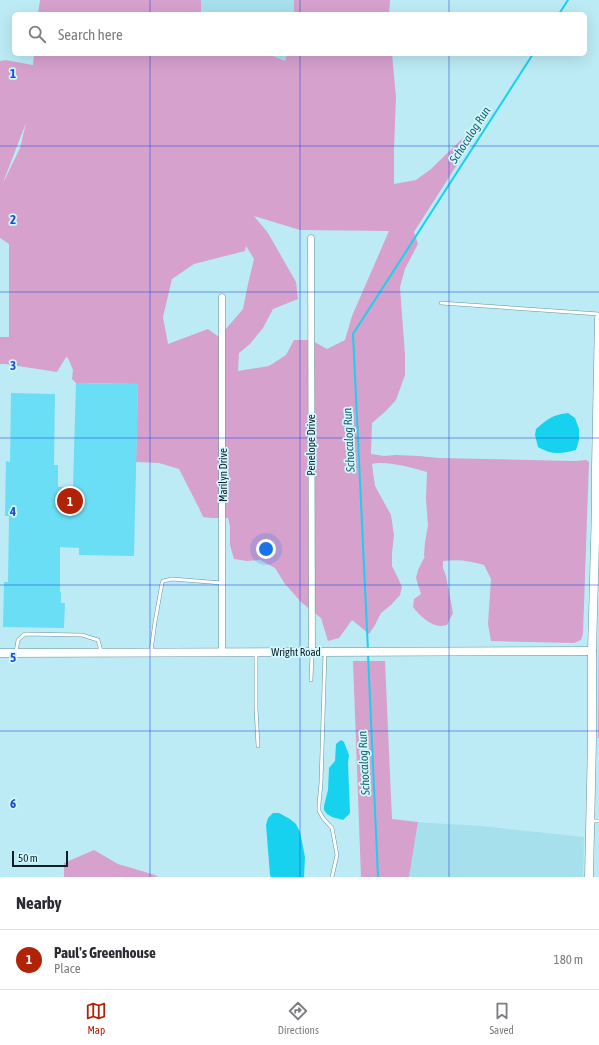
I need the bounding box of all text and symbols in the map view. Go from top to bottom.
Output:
search box [12,12,587,56]
icon: search [26,23,48,45]
text: Search here [58,26,123,43]
text: 1 [10,66,16,81]
water label: Schocalog Run [446,104,494,167]
text: 2 [10,212,16,227]
text: 3 [10,358,16,373]
water label: Schocalog Run [340,407,358,474]
street label: Penelope Drive [305,414,317,476]
street label: Marilyn Drive [217,448,229,502]
pin: 1 [57,486,83,516]
text: 4 [9,504,16,519]
your location [256,539,276,559]
street label: Wright Road [271,646,321,658]
text: 5 [10,650,16,665]
water label: Schocalog Run [355,730,373,797]
text: 6 [10,796,16,811]
scale bar [12,849,68,868]
text: 50 m [18,852,38,864]
text: Nearby [16,893,62,913]
text: Paul's Greenhouse [54,944,156,961]
text: 1 [26,952,32,967]
text: 180 m [554,952,583,967]
text: Place [54,961,81,976]
tab: Map [85,1000,107,1036]
tab: Directions [278,1000,319,1036]
tab: Saved [489,1000,514,1036]

